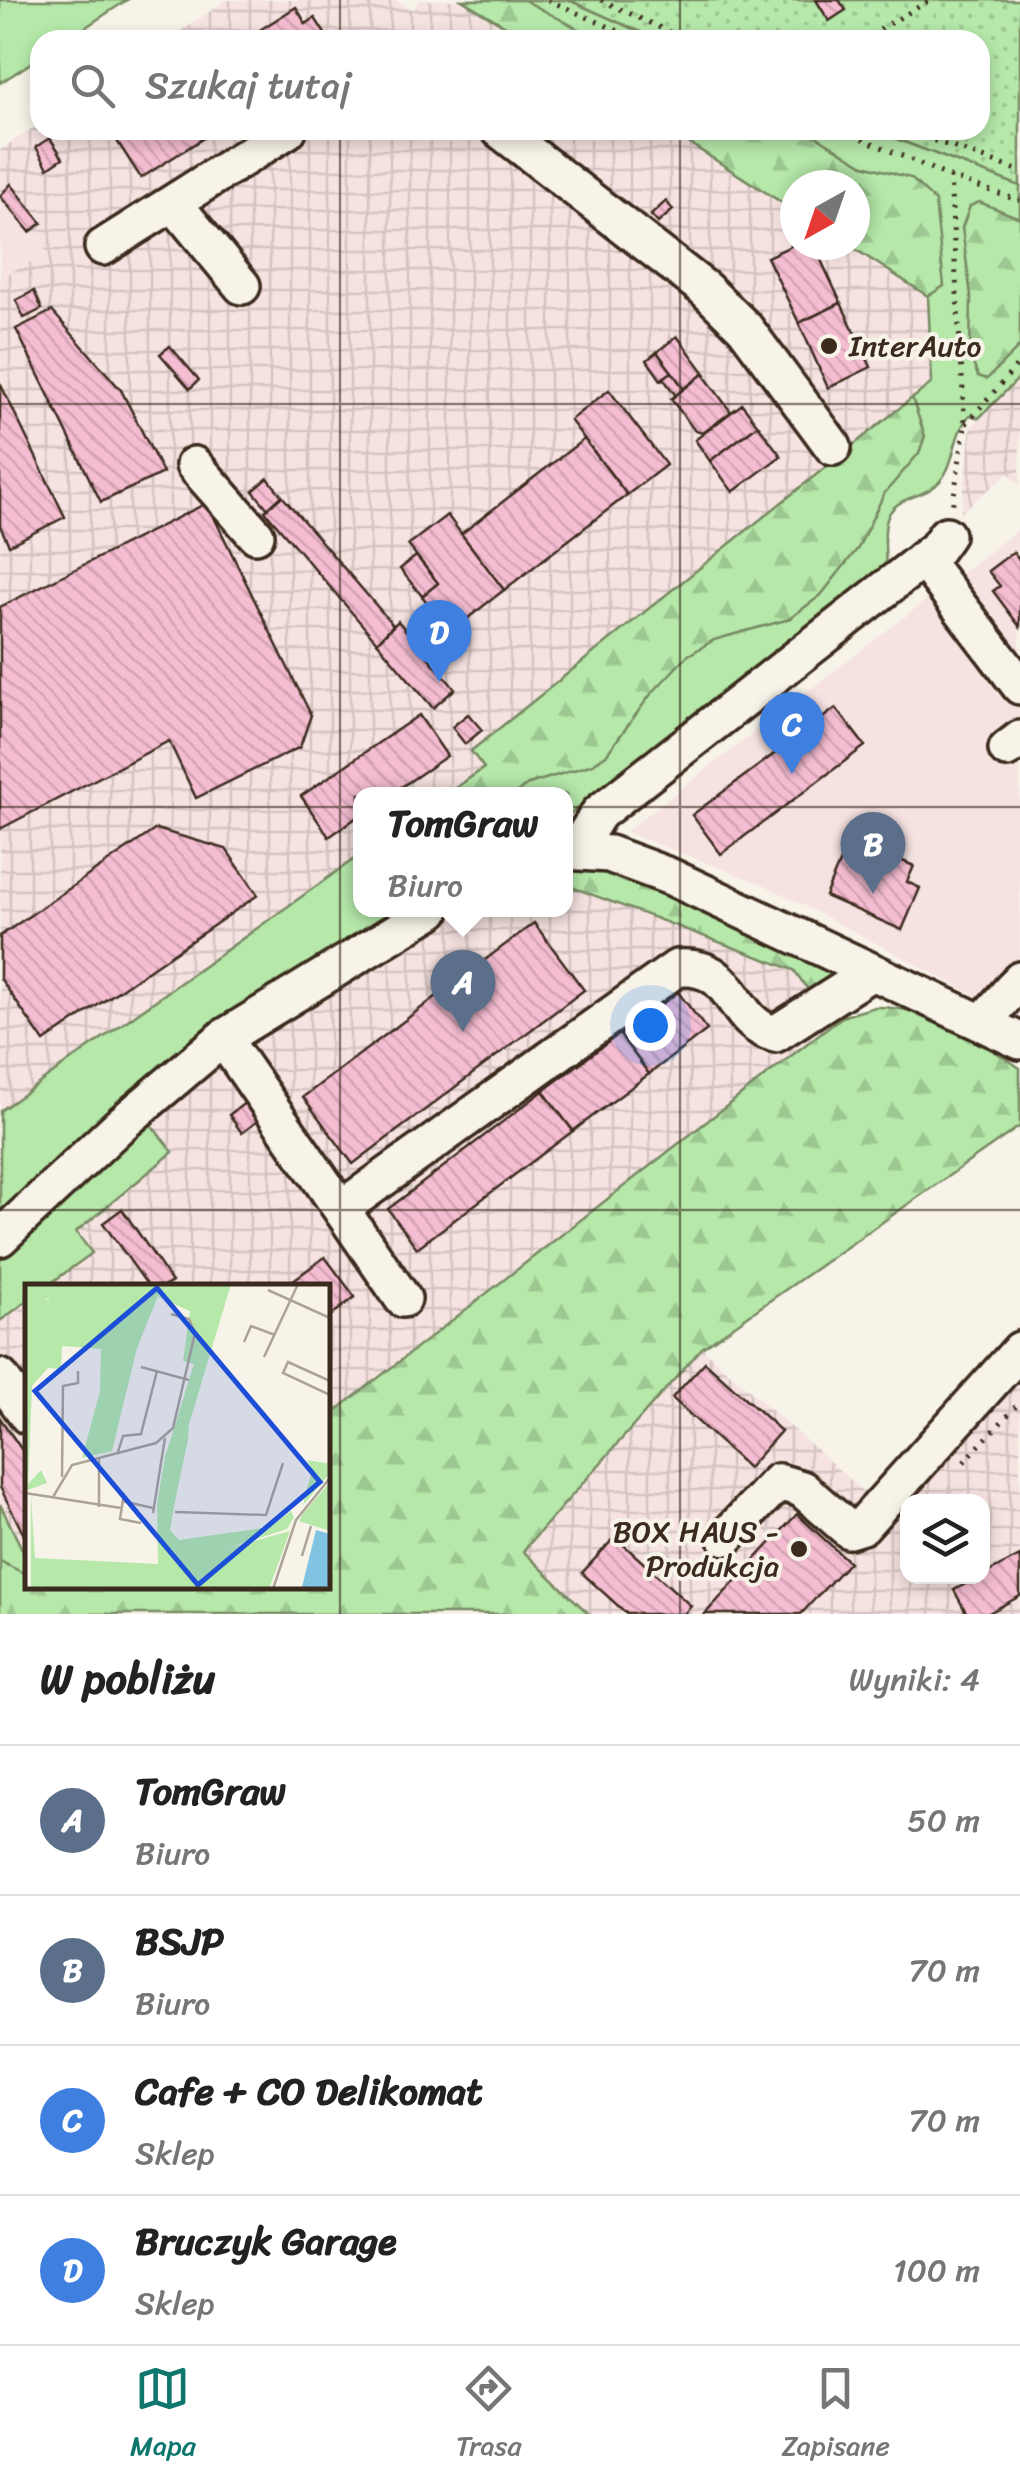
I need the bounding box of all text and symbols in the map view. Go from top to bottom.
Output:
search box [30,30,990,140]
text: Szukaj tutaj [145,52,351,119]
icon: search [65,58,120,113]
north arrow [780,170,870,260]
place label: InterAuto [848,319,982,373]
marker: InterAuto [818,335,840,357]
pin: D [406,600,472,682]
pin: C [760,692,824,774]
popup [353,787,573,917]
text: TomGraw [388,790,538,857]
pin: B [840,812,906,894]
text: Biuro [388,857,463,914]
pin: A [430,950,496,1032]
your location [625,1000,676,1051]
inset map [25,1284,330,1589]
map controls [900,1494,990,1584]
button: layers [900,1494,990,1584]
place label: BOX HAUS - Produkcja [613,1505,779,1593]
marker: BOX HAUS - Produkcja [788,1538,810,1560]
text: W pobliżu [40,1642,215,1716]
text: Wyniki: 4 [849,1651,980,1708]
text: TomGraw [135,1758,286,1825]
text: A [62,1792,83,1849]
text: 50 m [907,1792,980,1849]
text: Biuro [135,1825,210,1882]
text: BSJP [135,1908,224,1975]
text: B [62,1942,83,1999]
text: 70 m [909,1942,980,1999]
text: Biuro [135,1975,210,2032]
text: Cafe + CO Delikomat [135,2058,483,2125]
text: C [63,2092,82,2149]
text: 70 m [909,2092,980,2149]
text: Sklep [135,2125,215,2182]
text: Bruczyk Garage [135,2208,397,2275]
text: D [63,2242,82,2299]
text: 100 m [893,2242,980,2299]
text: Sklep [135,2275,215,2332]
tab: Mapa [130,2361,196,2470]
tab: Trasa [456,2361,521,2470]
tab: Zapisane [782,2361,890,2470]

